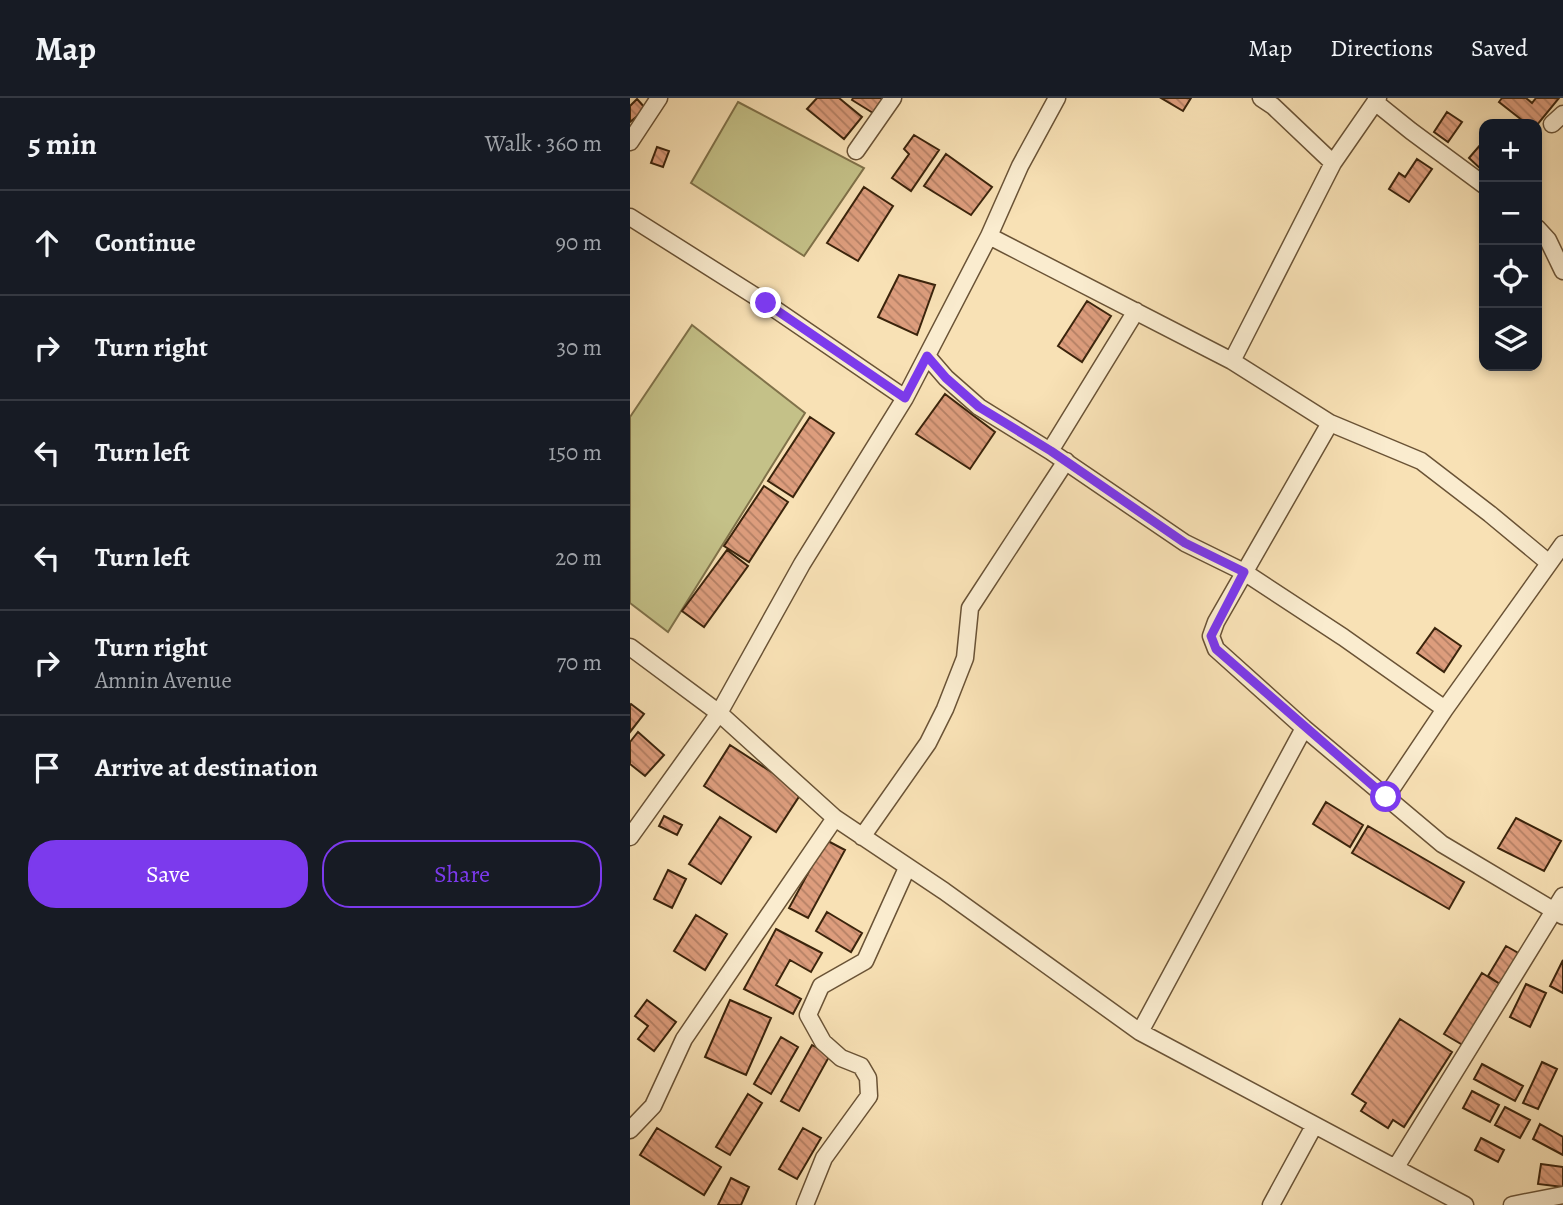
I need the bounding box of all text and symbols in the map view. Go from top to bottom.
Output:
text: Map [35,26,96,71]
text: Map [1248,32,1292,64]
text: Directions [1330,32,1433,64]
text: Saved [1471,32,1528,64]
map controls [1479,119,1542,371]
button: + [1479,119,1542,182]
text: 5 min [28,124,97,164]
text: Walk · 360 m [485,128,602,159]
button: − [1479,182,1542,245]
icon: ahead [28,224,66,262]
text: Continue [95,225,196,260]
text: 90 m [556,227,602,258]
button: locate [1479,245,1542,308]
route end [750,287,781,318]
button: layers [1479,308,1542,371]
icon: right [28,329,66,367]
text: Turn right [95,330,208,365]
text: 30 m [556,332,602,363]
icon: left [28,434,66,472]
text: Turn left [95,435,190,470]
text: 150 m [548,437,602,468]
icon: left [28,539,66,577]
text: Turn left [95,540,190,575]
text: 20 m [555,542,602,573]
text: Turn right [95,630,208,665]
icon: right [28,644,66,682]
text: 70 m [556,647,602,678]
text: Amnin Avenue [95,665,232,696]
icon: arrive [28,749,66,787]
text: Arrive at destination [95,750,318,785]
route start [1370,781,1401,812]
button: Save [28,840,308,908]
button: Share [322,840,602,908]

